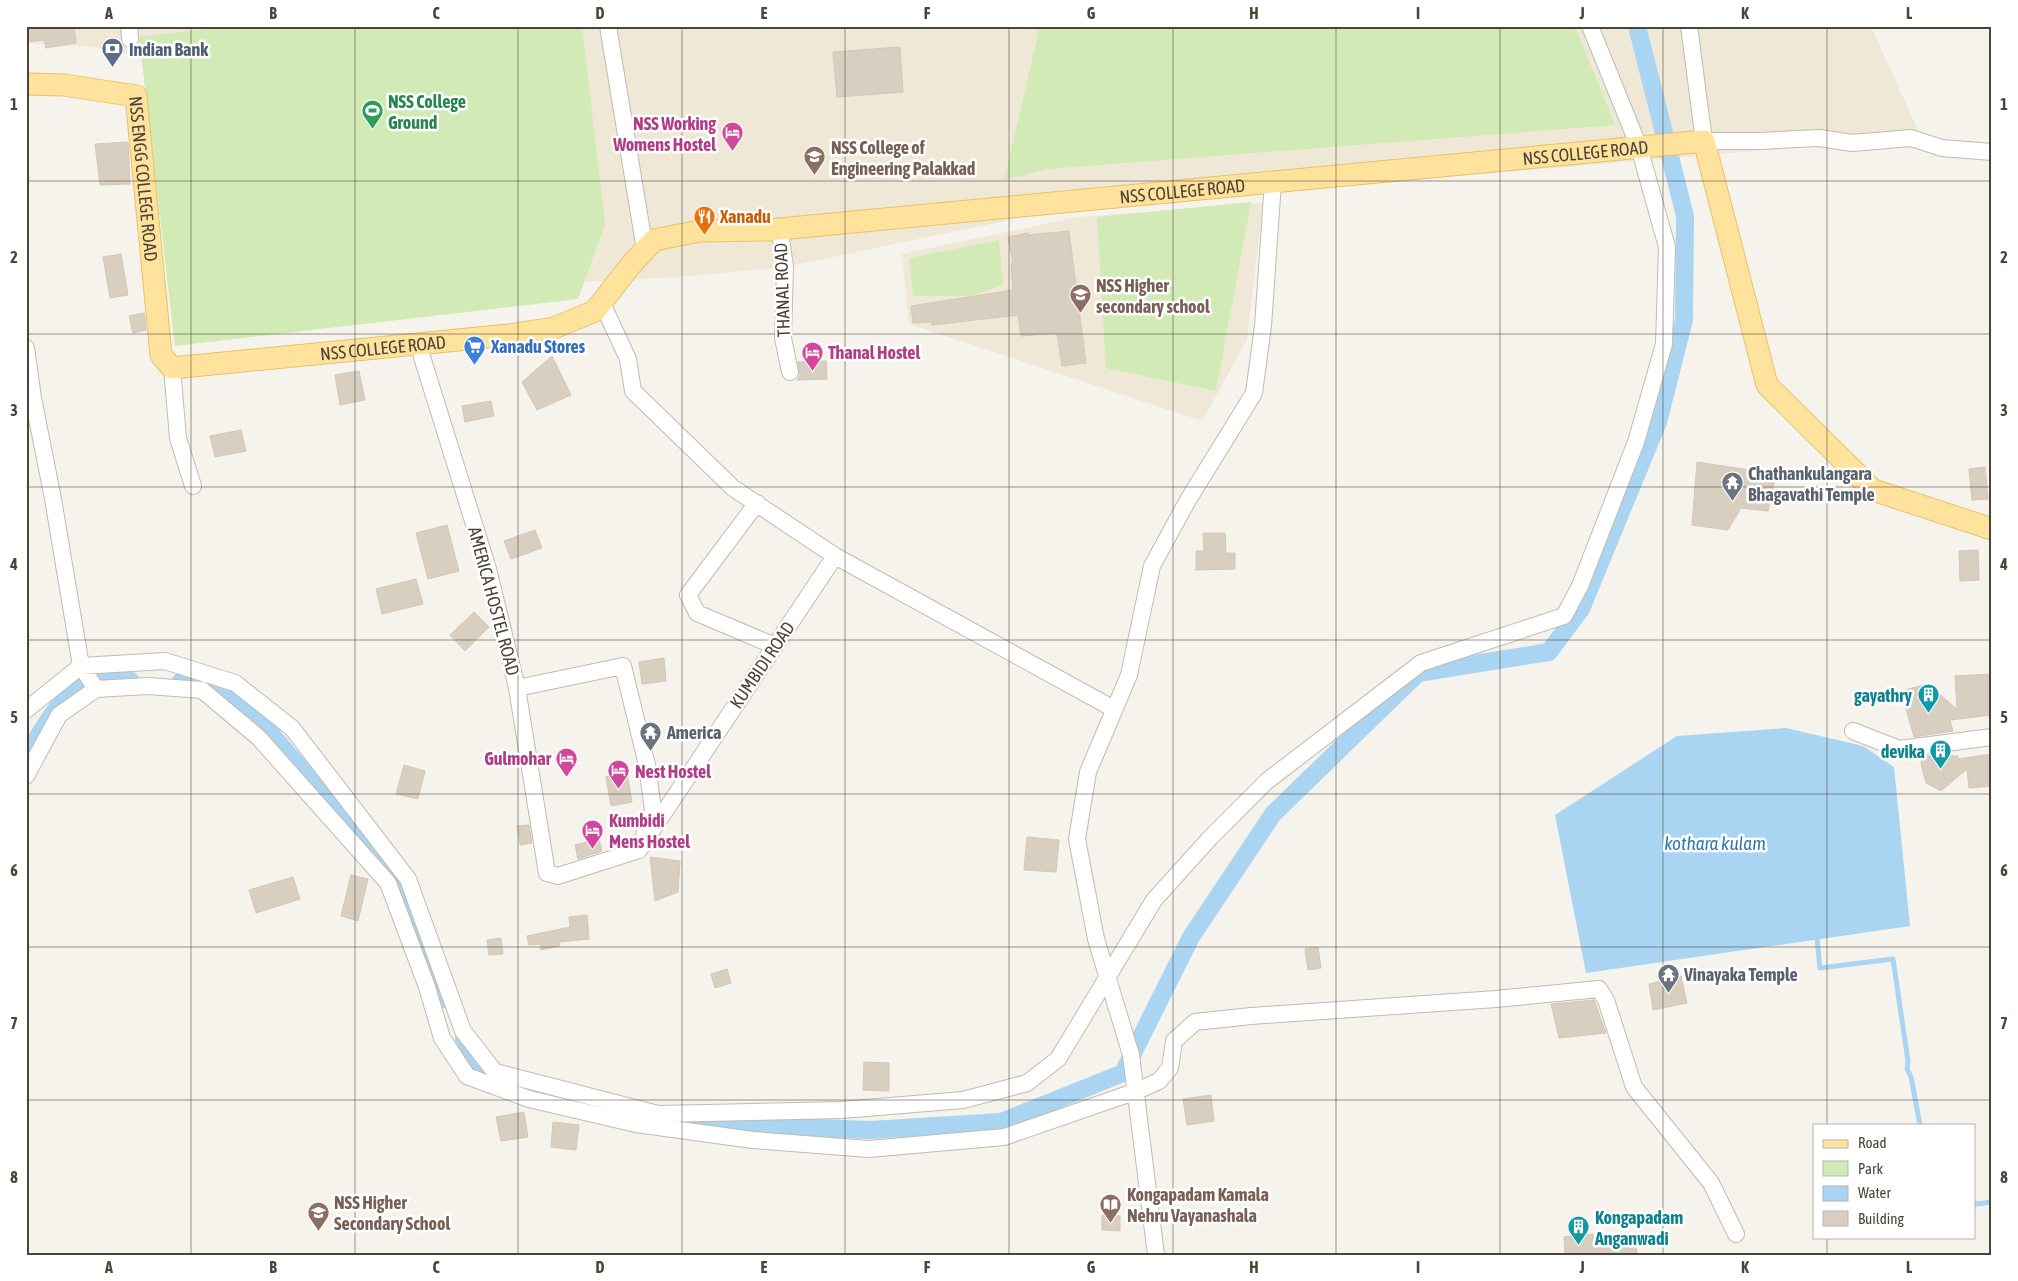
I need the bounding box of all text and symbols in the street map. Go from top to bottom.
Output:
text: A [104,4,113,22]
text: B [269,4,277,22]
text: C [432,4,440,22]
text: D [596,4,605,22]
text: E [761,4,768,22]
text: F [924,4,931,22]
text: G [1087,4,1096,22]
text: H [1249,4,1259,22]
text: I [1416,4,1420,22]
text: J [1578,4,1585,22]
text: K [1741,4,1749,22]
text: L [1906,4,1913,22]
bank icon: Indian Bank [101,37,125,68]
place label: Indian Bank [129,39,209,60]
place label: NSS College Ground [388,91,466,133]
text: 1 [10,95,18,113]
street label: NSS ENGG COLLEGE ROAD [126,95,162,262]
text: 1 [2000,95,2008,113]
sports icon: NSS College Ground [360,99,384,130]
place label: NSS Working Womens Hostel [612,113,716,155]
hotel icon: NSS Working Womens Hostel [720,121,744,152]
street label: NSS COLLEGE ROAD [1522,136,1649,169]
place label: NSS College of Engineering Palakkad [831,137,975,179]
school or university icon: NSS College of Engineering Palakkad [803,145,827,176]
street label: NSS COLLEGE ROAD [1119,174,1246,207]
restaurant icon: Xanadu [692,204,716,235]
place label: Xanadu [719,206,771,227]
street label: THANAL ROAD [770,243,794,337]
text: 2 [10,248,18,266]
text: 2 [2000,248,2008,266]
place label: NSS Higher secondary school [1096,275,1210,317]
school or university icon: NSS Higher secondary school [1068,283,1092,314]
street label: NSS COLLEGE ROAD [319,331,447,364]
supermarket icon: Xanadu Stores [463,334,487,365]
place label: Xanadu Stores [490,336,586,357]
hotel icon: Thanal Hostel [800,340,824,371]
place label: Thanal Hostel [828,342,920,363]
text: 3 [10,401,18,419]
text: 3 [2000,401,2008,419]
place label: Chathankulangara Bhagavathi Temple [1748,463,1875,505]
temple icon: Chathankulangara Bhagavathi Temple [1720,471,1744,502]
street label: AMERICA HOSTEL ROAD [464,524,524,678]
text: 4 [9,555,18,573]
text: 4 [1999,555,2008,573]
street label: KUMBIDI ROAD [725,618,799,712]
building icon: gayathry [1916,683,1940,714]
place label: gayathry [1854,685,1913,706]
text: 5 [10,708,18,726]
text: 5 [2000,708,2008,726]
temple icon: America [639,720,663,751]
place label: America [666,722,721,743]
building icon: devika [1929,739,1953,770]
place label: devika [1881,741,1925,762]
hotel icon: Gulmohar [555,746,579,777]
place label: Gulmohar [484,748,552,769]
hotel icon: Nest Hostel [607,759,631,790]
place label: Nest Hostel [635,761,711,782]
place label: Kumbidi Mens Hostel [609,810,690,852]
hotel icon: Kumbidi Mens Hostel [581,818,605,849]
water label: kothara kulam [1664,832,1766,854]
text: 6 [10,861,18,879]
text: 6 [2000,861,2008,879]
temple icon: Vinayaka Temple [1656,962,1680,993]
place label: Vinayaka Temple [1683,964,1798,985]
text: 7 [10,1014,18,1032]
text: 7 [2000,1014,2008,1032]
legend [1813,1124,1976,1238]
text: Road [1858,1134,1887,1151]
text: Park [1858,1160,1883,1177]
text: 8 [10,1168,18,1186]
text: 8 [2000,1168,2008,1186]
place label: Kongapadam Kamala Nehru Vayanashala [1127,1184,1269,1226]
text: Water [1858,1184,1891,1201]
place label: NSS Higher Secondary School [334,1192,450,1234]
library icon: Kongapadam Kamala Nehru Vayanashala [1099,1192,1123,1223]
school or university icon: NSS Higher Secondary School [306,1200,330,1231]
place label: Kongapadam Anganwadi [1594,1207,1683,1249]
text: Building [1858,1210,1904,1227]
building icon: Kongapadam Anganwadi [1567,1215,1591,1246]
text: A [104,1258,113,1276]
text: B [269,1258,277,1276]
text: C [432,1258,440,1276]
text: D [596,1258,605,1276]
text: E [761,1258,768,1276]
text: F [924,1258,931,1276]
text: G [1087,1258,1096,1276]
text: H [1249,1258,1259,1276]
text: I [1416,1258,1420,1276]
text: J [1578,1258,1585,1276]
text: K [1741,1258,1749,1276]
text: L [1906,1258,1913,1276]

